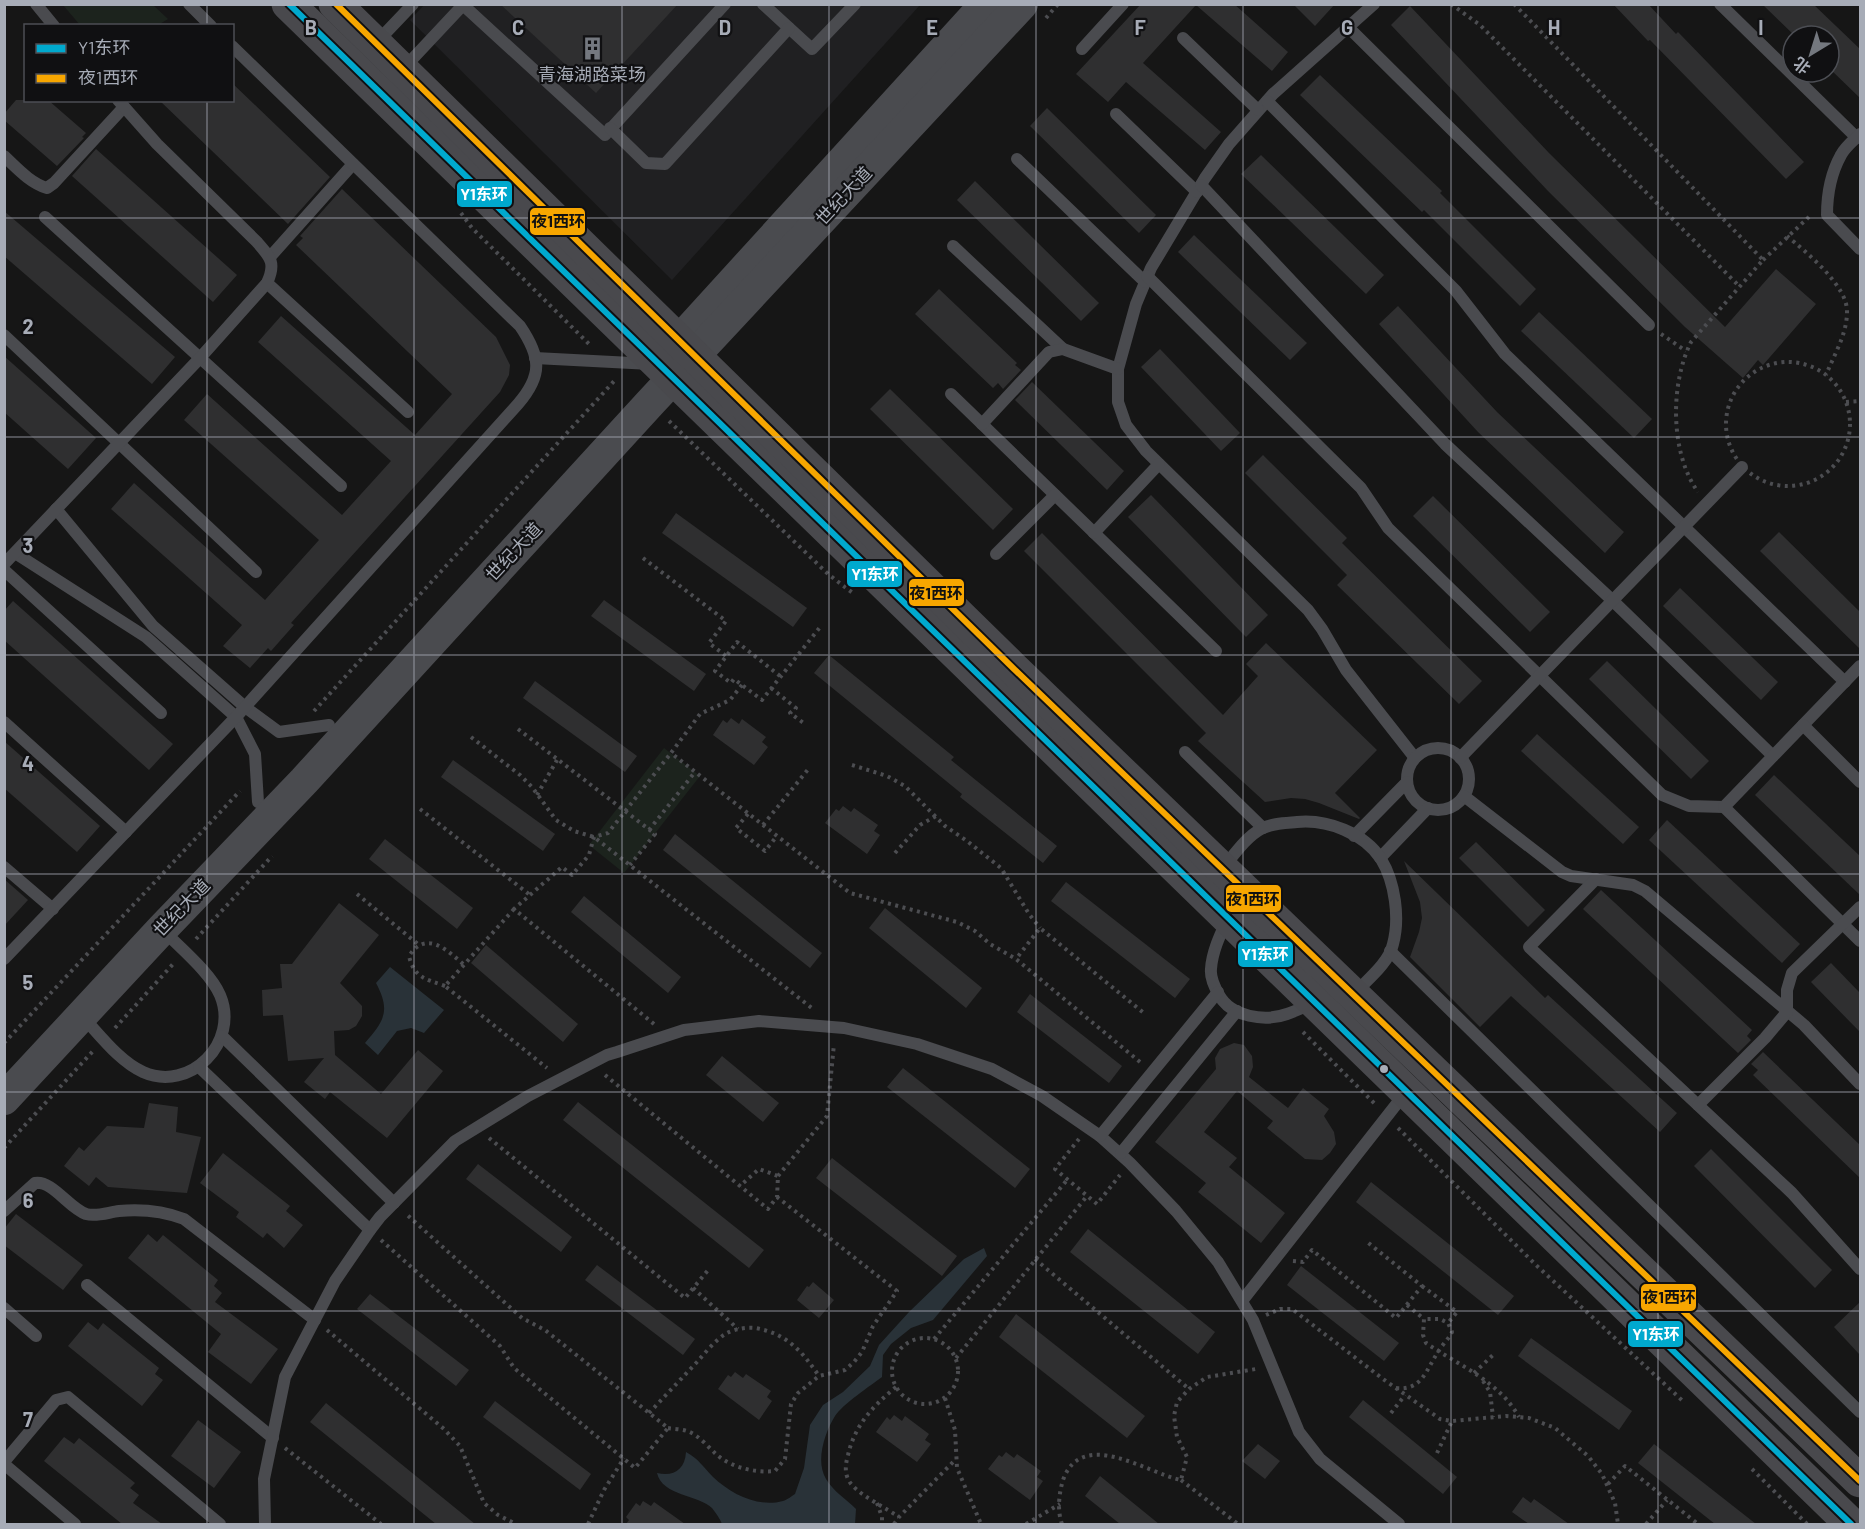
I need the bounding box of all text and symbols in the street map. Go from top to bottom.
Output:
text: B [305,15,317,39]
text: C [512,15,524,39]
text: D [719,15,731,39]
text: E [926,15,938,39]
text: F [1134,15,1146,39]
text: G [1341,15,1353,39]
text: H [1548,15,1560,39]
text: I [1758,15,1764,39]
legend [24,24,234,102]
north arrow [1781,24,1841,84]
text: Y1东环 [78,36,131,58]
building icon: 青海湖路菜场 [579,36,605,62]
text: 北 [1789,54,1814,79]
place label: 青海湖路菜场 [538,63,646,85]
text: 夜1西环 [78,66,138,88]
street label: 世纪大道 [811,161,876,229]
line badge: Y1东环 [456,180,513,208]
text: Y1东环 [460,184,508,203]
line badge: 夜1西环 [529,207,586,236]
text: 夜1西环 [531,211,585,230]
text: 2 [22,314,34,338]
street label: 世纪大道 [481,517,546,585]
text: 3 [23,533,33,557]
line badge: Y1东环 [846,560,903,588]
text: Y1东环 [851,564,899,583]
line badge: 夜1西环 [908,578,965,607]
text: 夜1西环 [909,583,963,602]
text: 4 [22,751,34,775]
street label: 世纪大道 [148,874,214,941]
line badge: 夜1西环 [1225,884,1282,913]
text: 夜1西环 [1226,889,1280,908]
line badge: Y1东环 [1237,940,1294,968]
text: Y1东环 [1241,944,1289,963]
text: 5 [23,970,34,994]
unlabelled marker [1378,1063,1390,1075]
text: 6 [23,1188,34,1212]
line badge: 夜1西环 [1640,1283,1697,1312]
text: 夜1西环 [1642,1287,1696,1306]
line badge: Y1东环 [1627,1320,1684,1348]
text: Y1东环 [1632,1324,1680,1343]
text: 7 [23,1407,33,1431]

